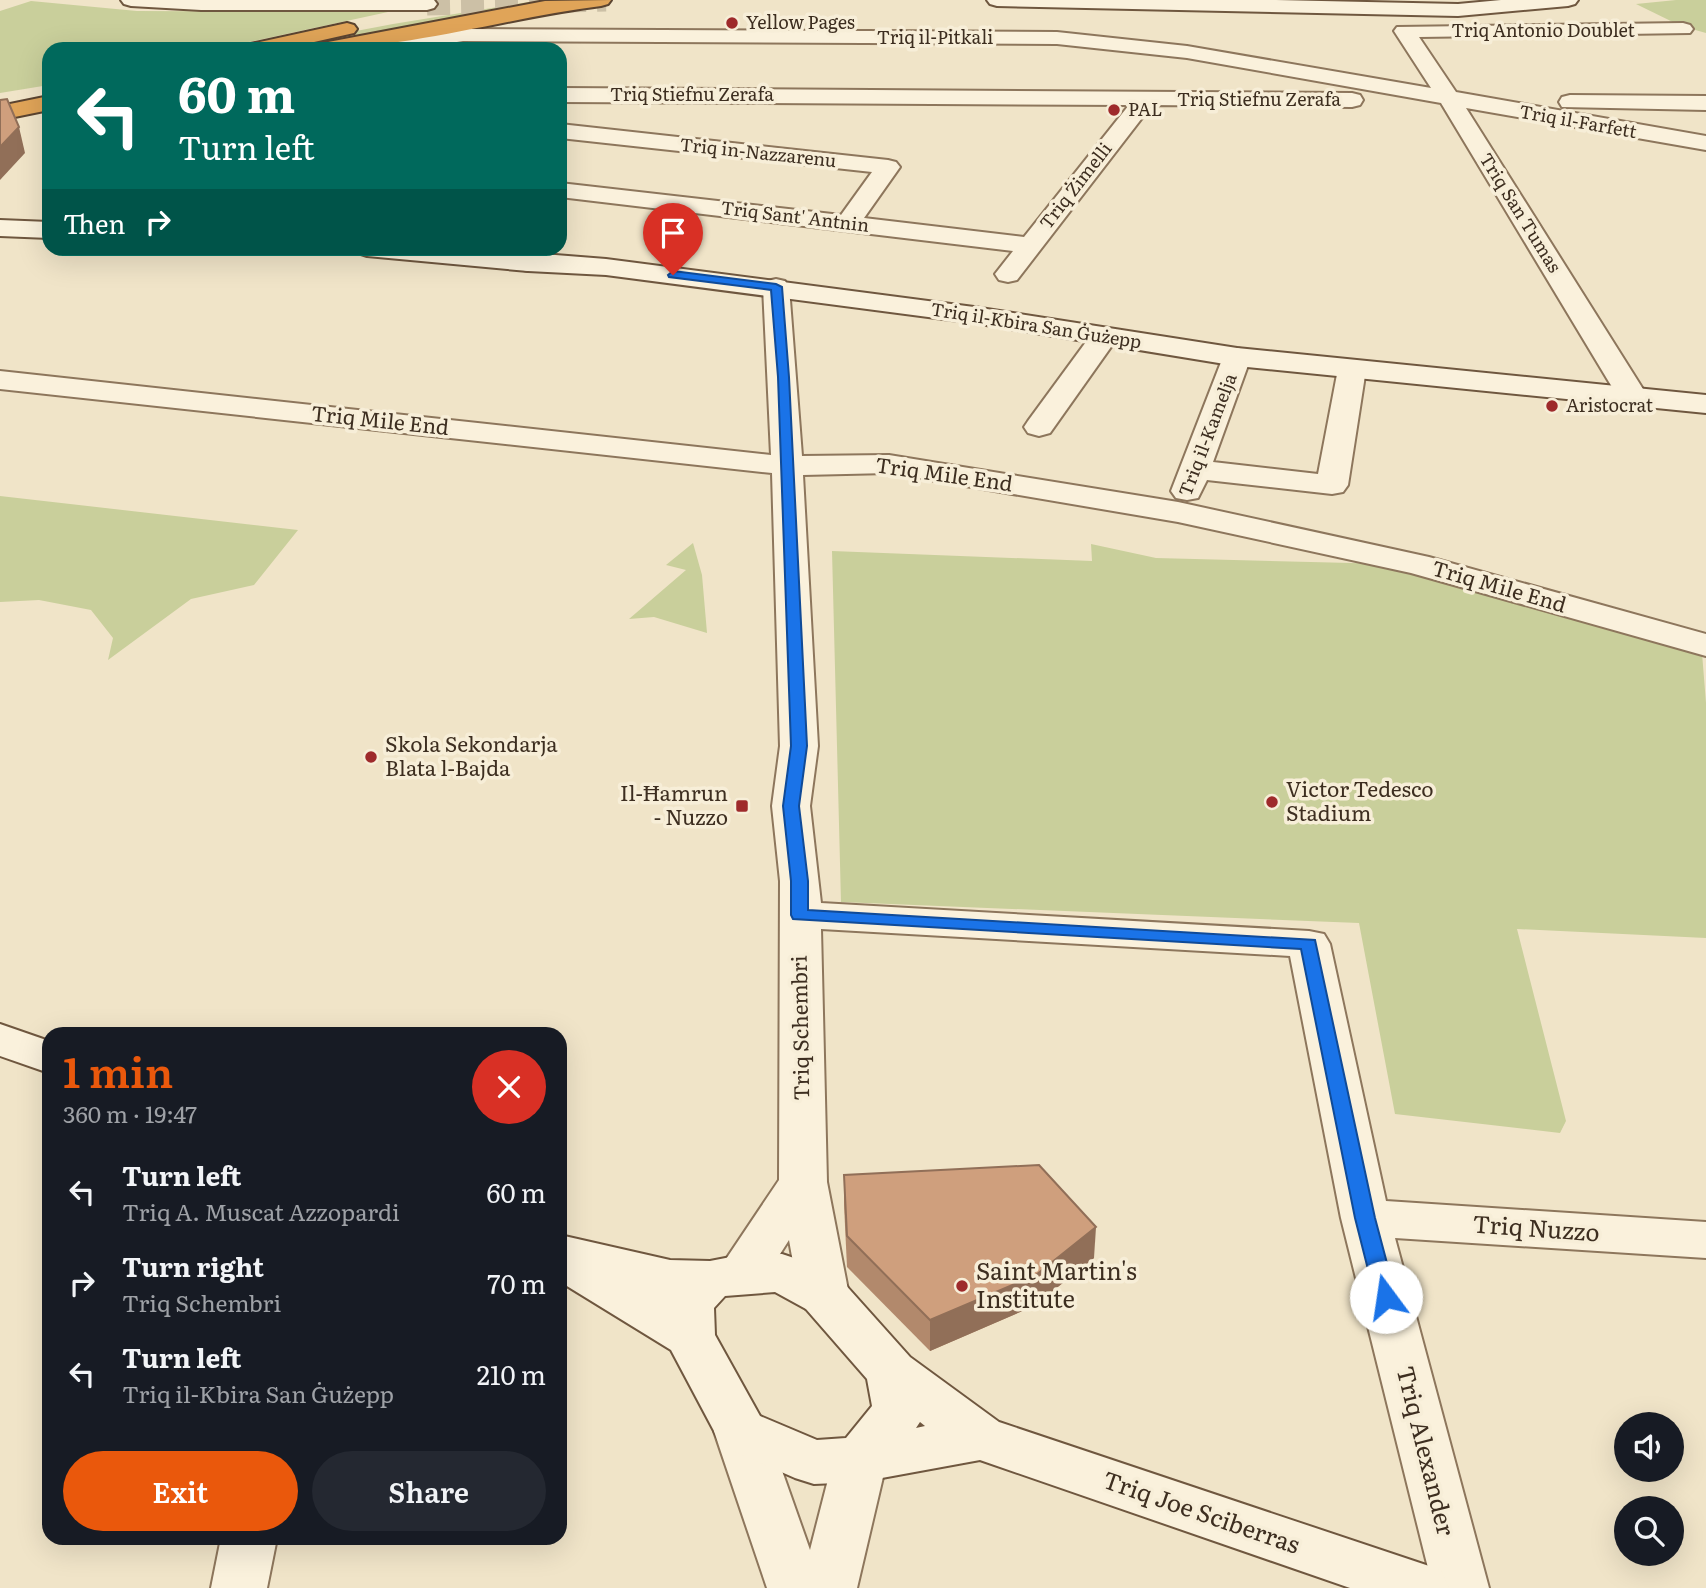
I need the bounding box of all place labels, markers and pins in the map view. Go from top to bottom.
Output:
place label: Yellow Pages [746,8,855,35]
marker: Yellow Pages [724,15,740,31]
place label: PAL [1128,95,1162,122]
marker: PAL [1106,102,1122,118]
pin [643,203,703,275]
place label: Aristocrat [1566,391,1654,418]
marker: Aristocrat [1544,398,1560,414]
place label: Skola Sekondarja Blata l-Bajda [385,727,558,782]
marker: Skola Sekondarja Blata l-Bajda [363,749,379,765]
place label: Victor Tedesco Stadium [1286,772,1434,827]
place label: Il-Ħamrun - Nuzzo [620,776,728,831]
marker: Victor Tedesco Stadium [1264,794,1280,810]
marker: Il-Ħamrun - Nuzzo [734,798,750,814]
place label: Saint Martin's Institute [976,1252,1137,1315]
marker: Saint Martin's Institute [954,1278,970,1294]

